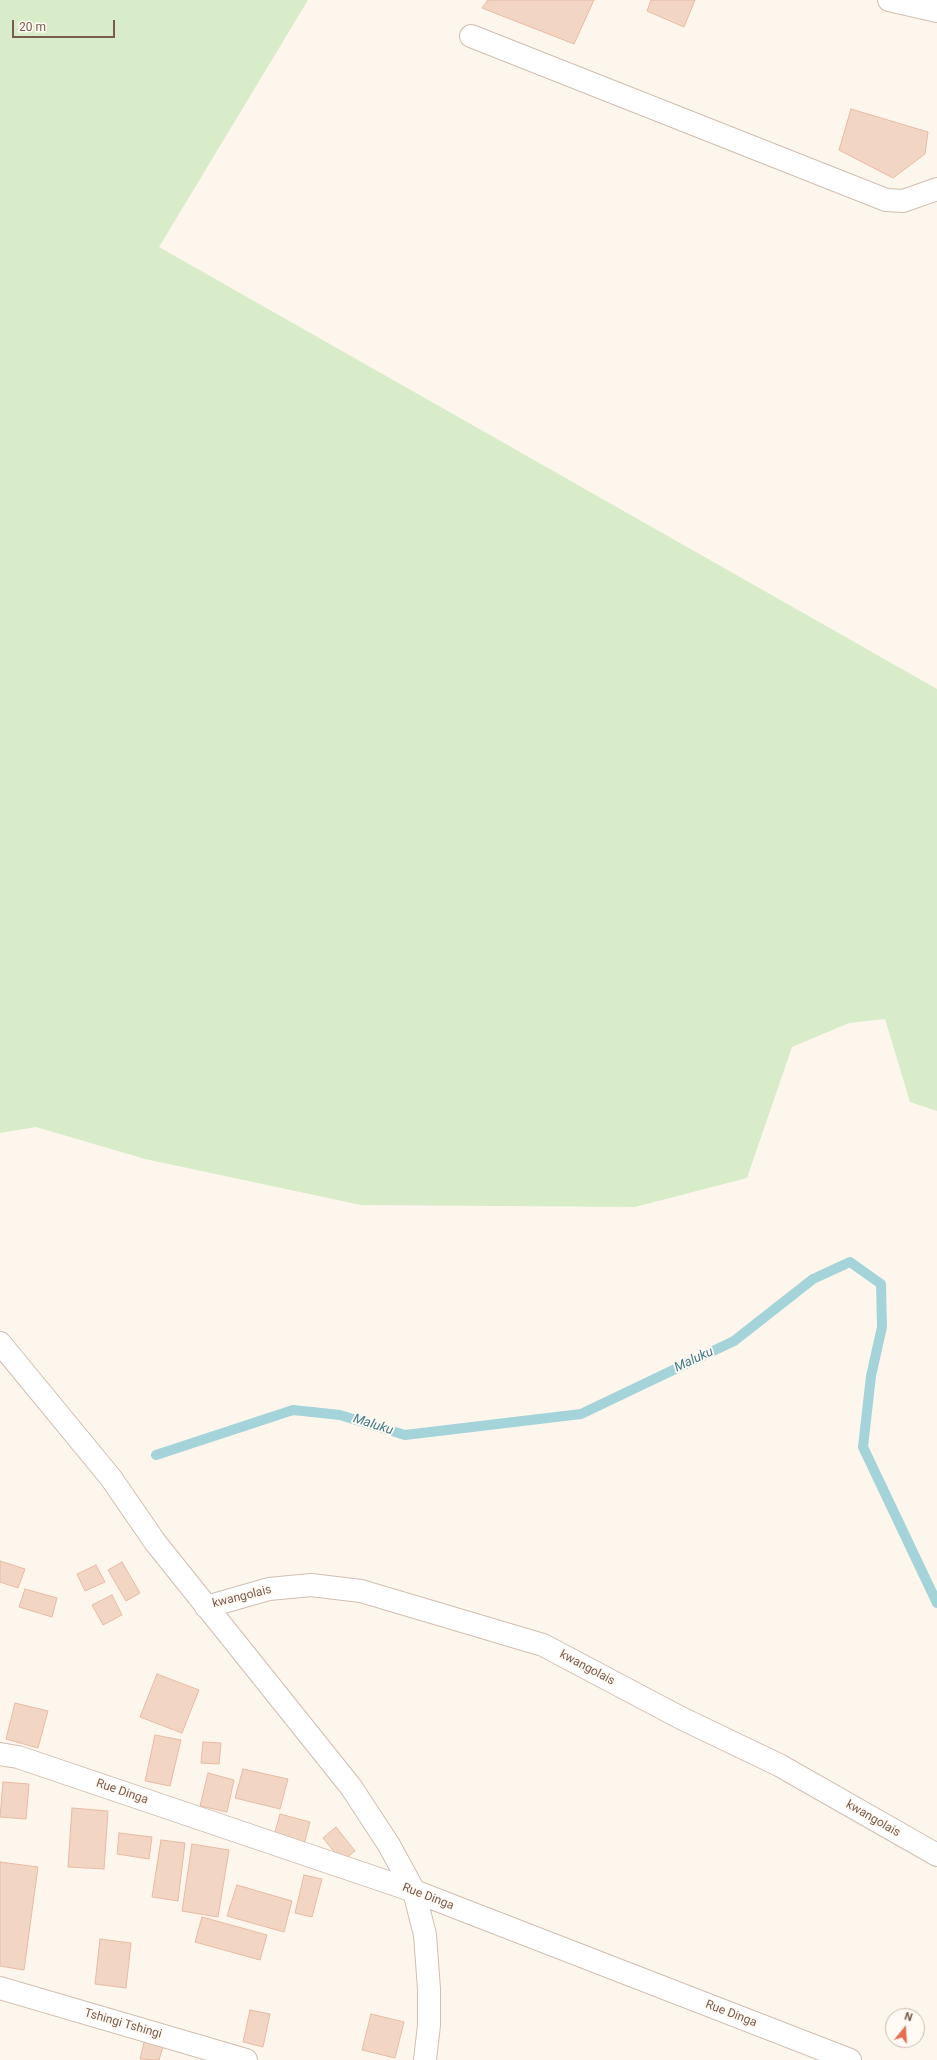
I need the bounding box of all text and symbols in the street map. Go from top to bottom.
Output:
scale bar [14,12,117,38]
text: 20 m [19,20,46,34]
water label: Maluku [672,1344,716,1376]
water label: Maluku [351,1411,395,1439]
street label: kwangolais [211,1583,273,1611]
street label: kwangolais [557,1647,617,1689]
street label: Rue Dinga [94,1776,150,1808]
street label: kwangolais [843,1798,903,1840]
street label: Rue Dinga [400,1881,456,1913]
street label: Rue Dinga [703,1998,759,2030]
street label: Tshingi Tshingi [83,2006,163,2042]
north arrow [885,2008,925,2048]
text: N [903,2010,914,2024]

